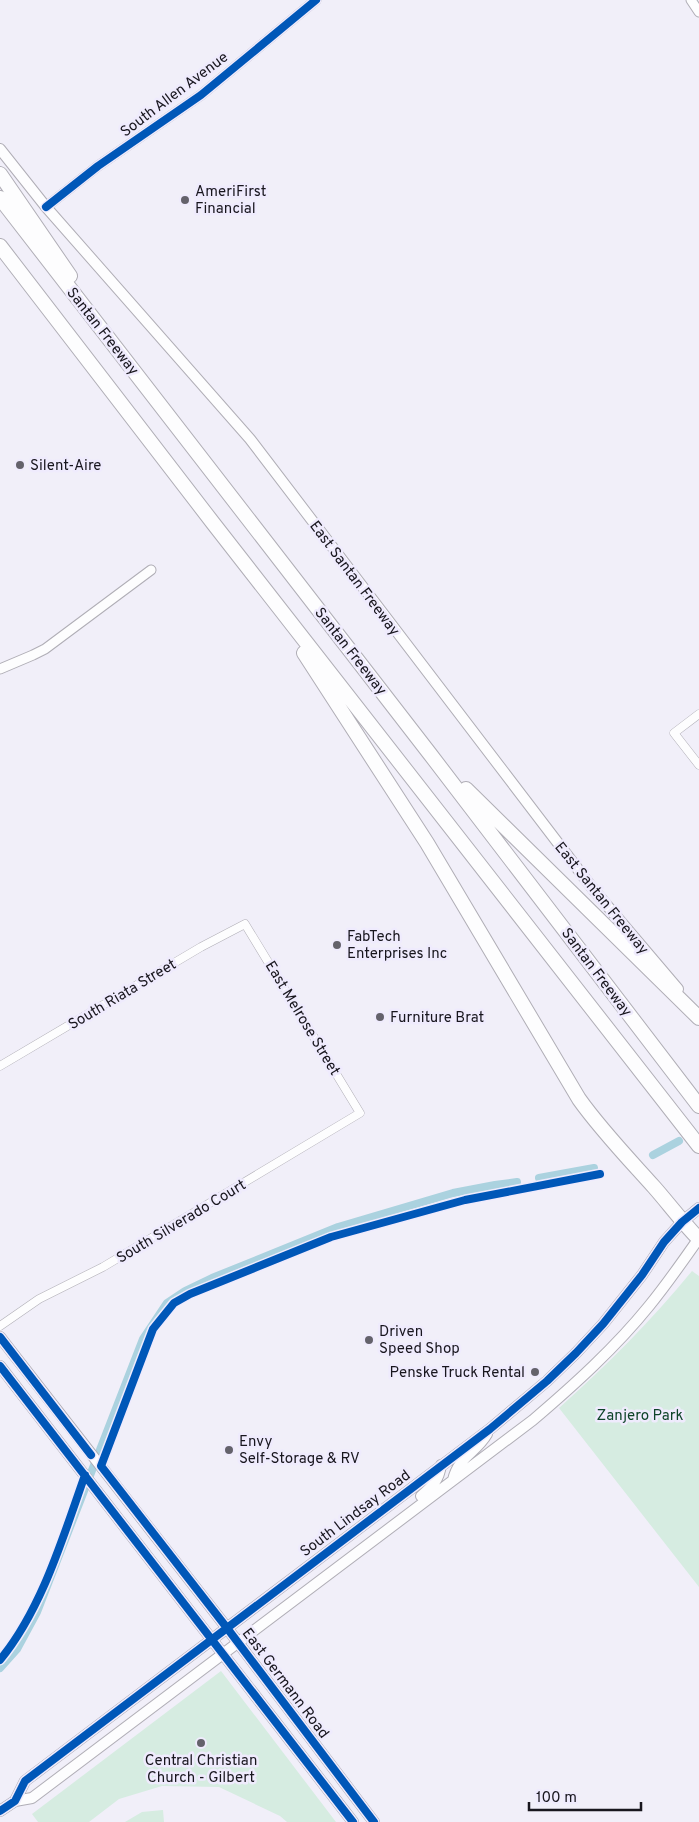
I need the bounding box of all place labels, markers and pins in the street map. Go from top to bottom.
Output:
place label: AmeriFirst Financial [195,183,266,219]
marker: AmeriFirst Financial [179,194,191,206]
place label: Silent-Aire [30,457,101,476]
marker: Silent-Aire [14,459,26,471]
place label: FabTech Enterprises Inc [347,928,447,964]
marker: FabTech Enterprises Inc [331,939,343,951]
place label: Furniture Brat [390,1009,484,1028]
marker: Furniture Brat [374,1011,386,1023]
place label: Driven Speed Shop [379,1323,460,1359]
marker: Driven Speed Shop [363,1334,375,1346]
place label: Penske Truck Rental [389,1364,525,1383]
marker: Penske Truck Rental [529,1366,541,1378]
place label: Envy Self-Storage & RV [239,1433,360,1469]
marker: Envy Self-Storage & RV [223,1444,235,1456]
marker: Central Christian Church - Gilbert [195,1737,207,1749]
place label: Central Christian Church - Gilbert [145,1752,257,1788]

